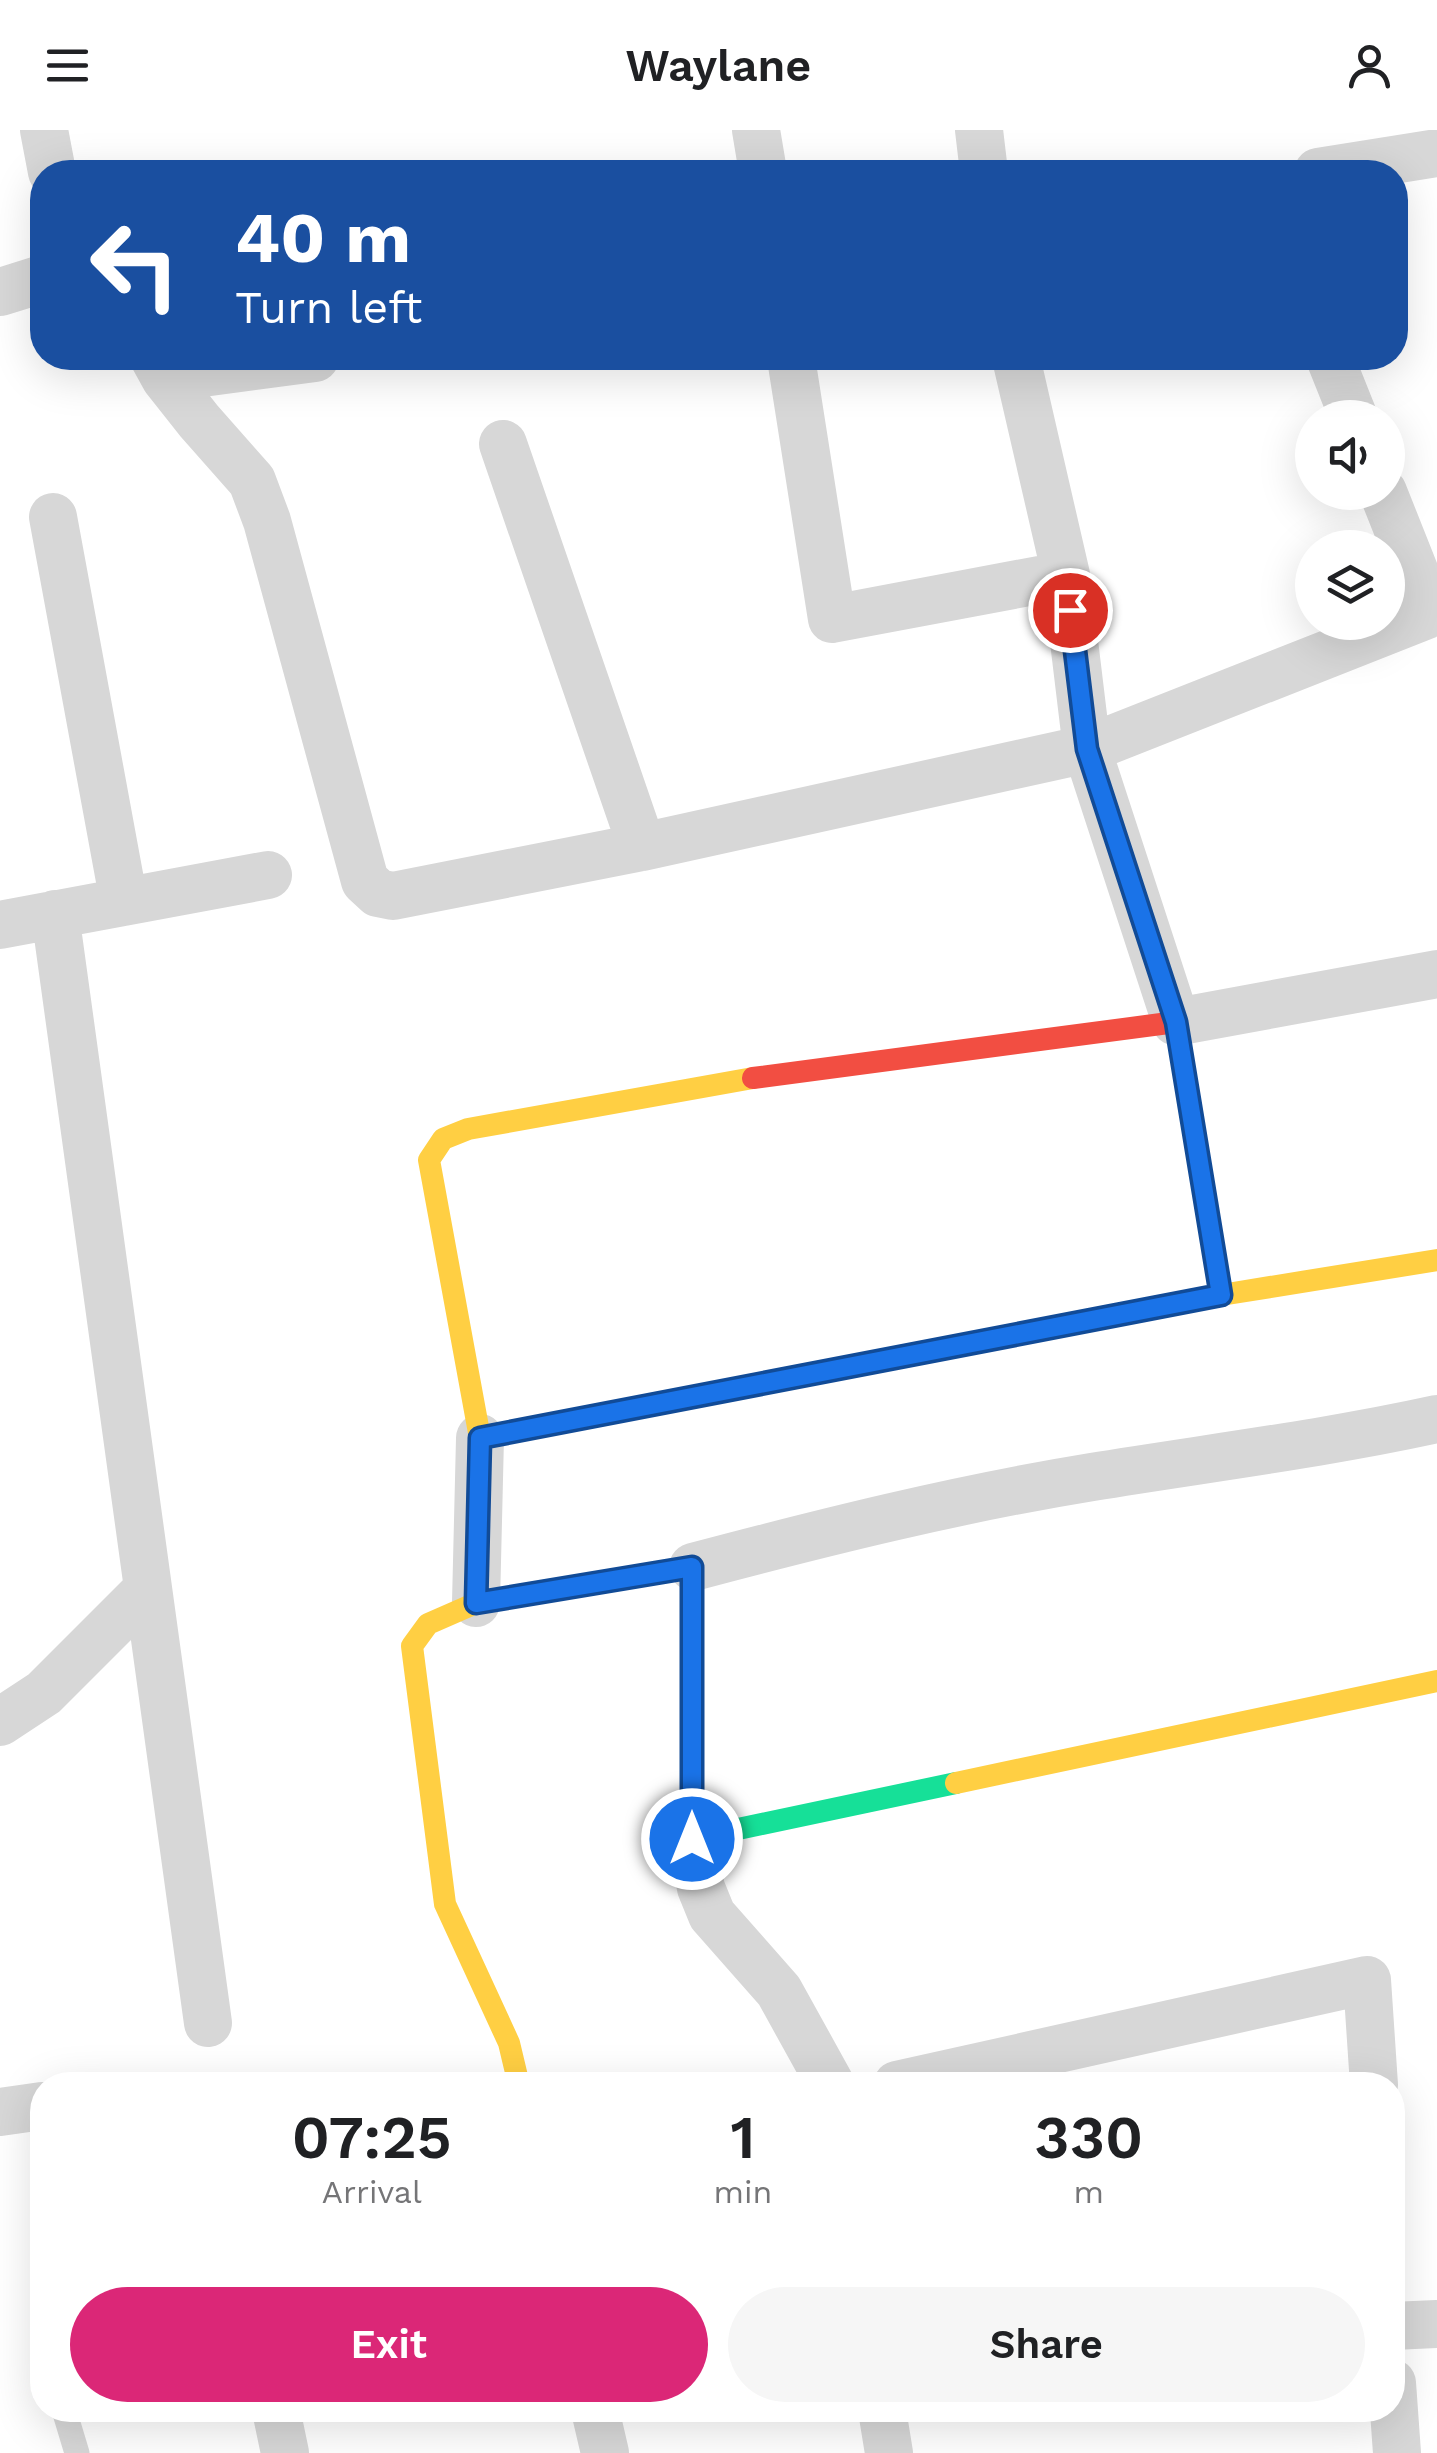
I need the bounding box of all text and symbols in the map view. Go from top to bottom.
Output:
icon: menu [40,38,95,93]
icon: person [1342,38,1397,93]
text: Waylane [626,39,811,92]
text: 40 m [235,197,411,279]
icon: left [70,200,200,330]
text: Turn left [235,281,422,334]
map controls [1295,400,1405,640]
button: sound [1295,400,1405,510]
button: layers [1295,530,1405,640]
pin [1028,568,1113,653]
icon: arrive [1043,583,1098,638]
position arrow [640,1787,744,1891]
text: 07:25 [292,2102,452,2173]
text: 1 [731,2102,756,2173]
text: 330 [1034,2102,1143,2173]
text: Arrival [322,2173,422,2211]
text: min [714,2173,772,2211]
text: m [1073,2173,1104,2211]
button: Exit [70,2287,708,2402]
button: Share [728,2287,1365,2402]

